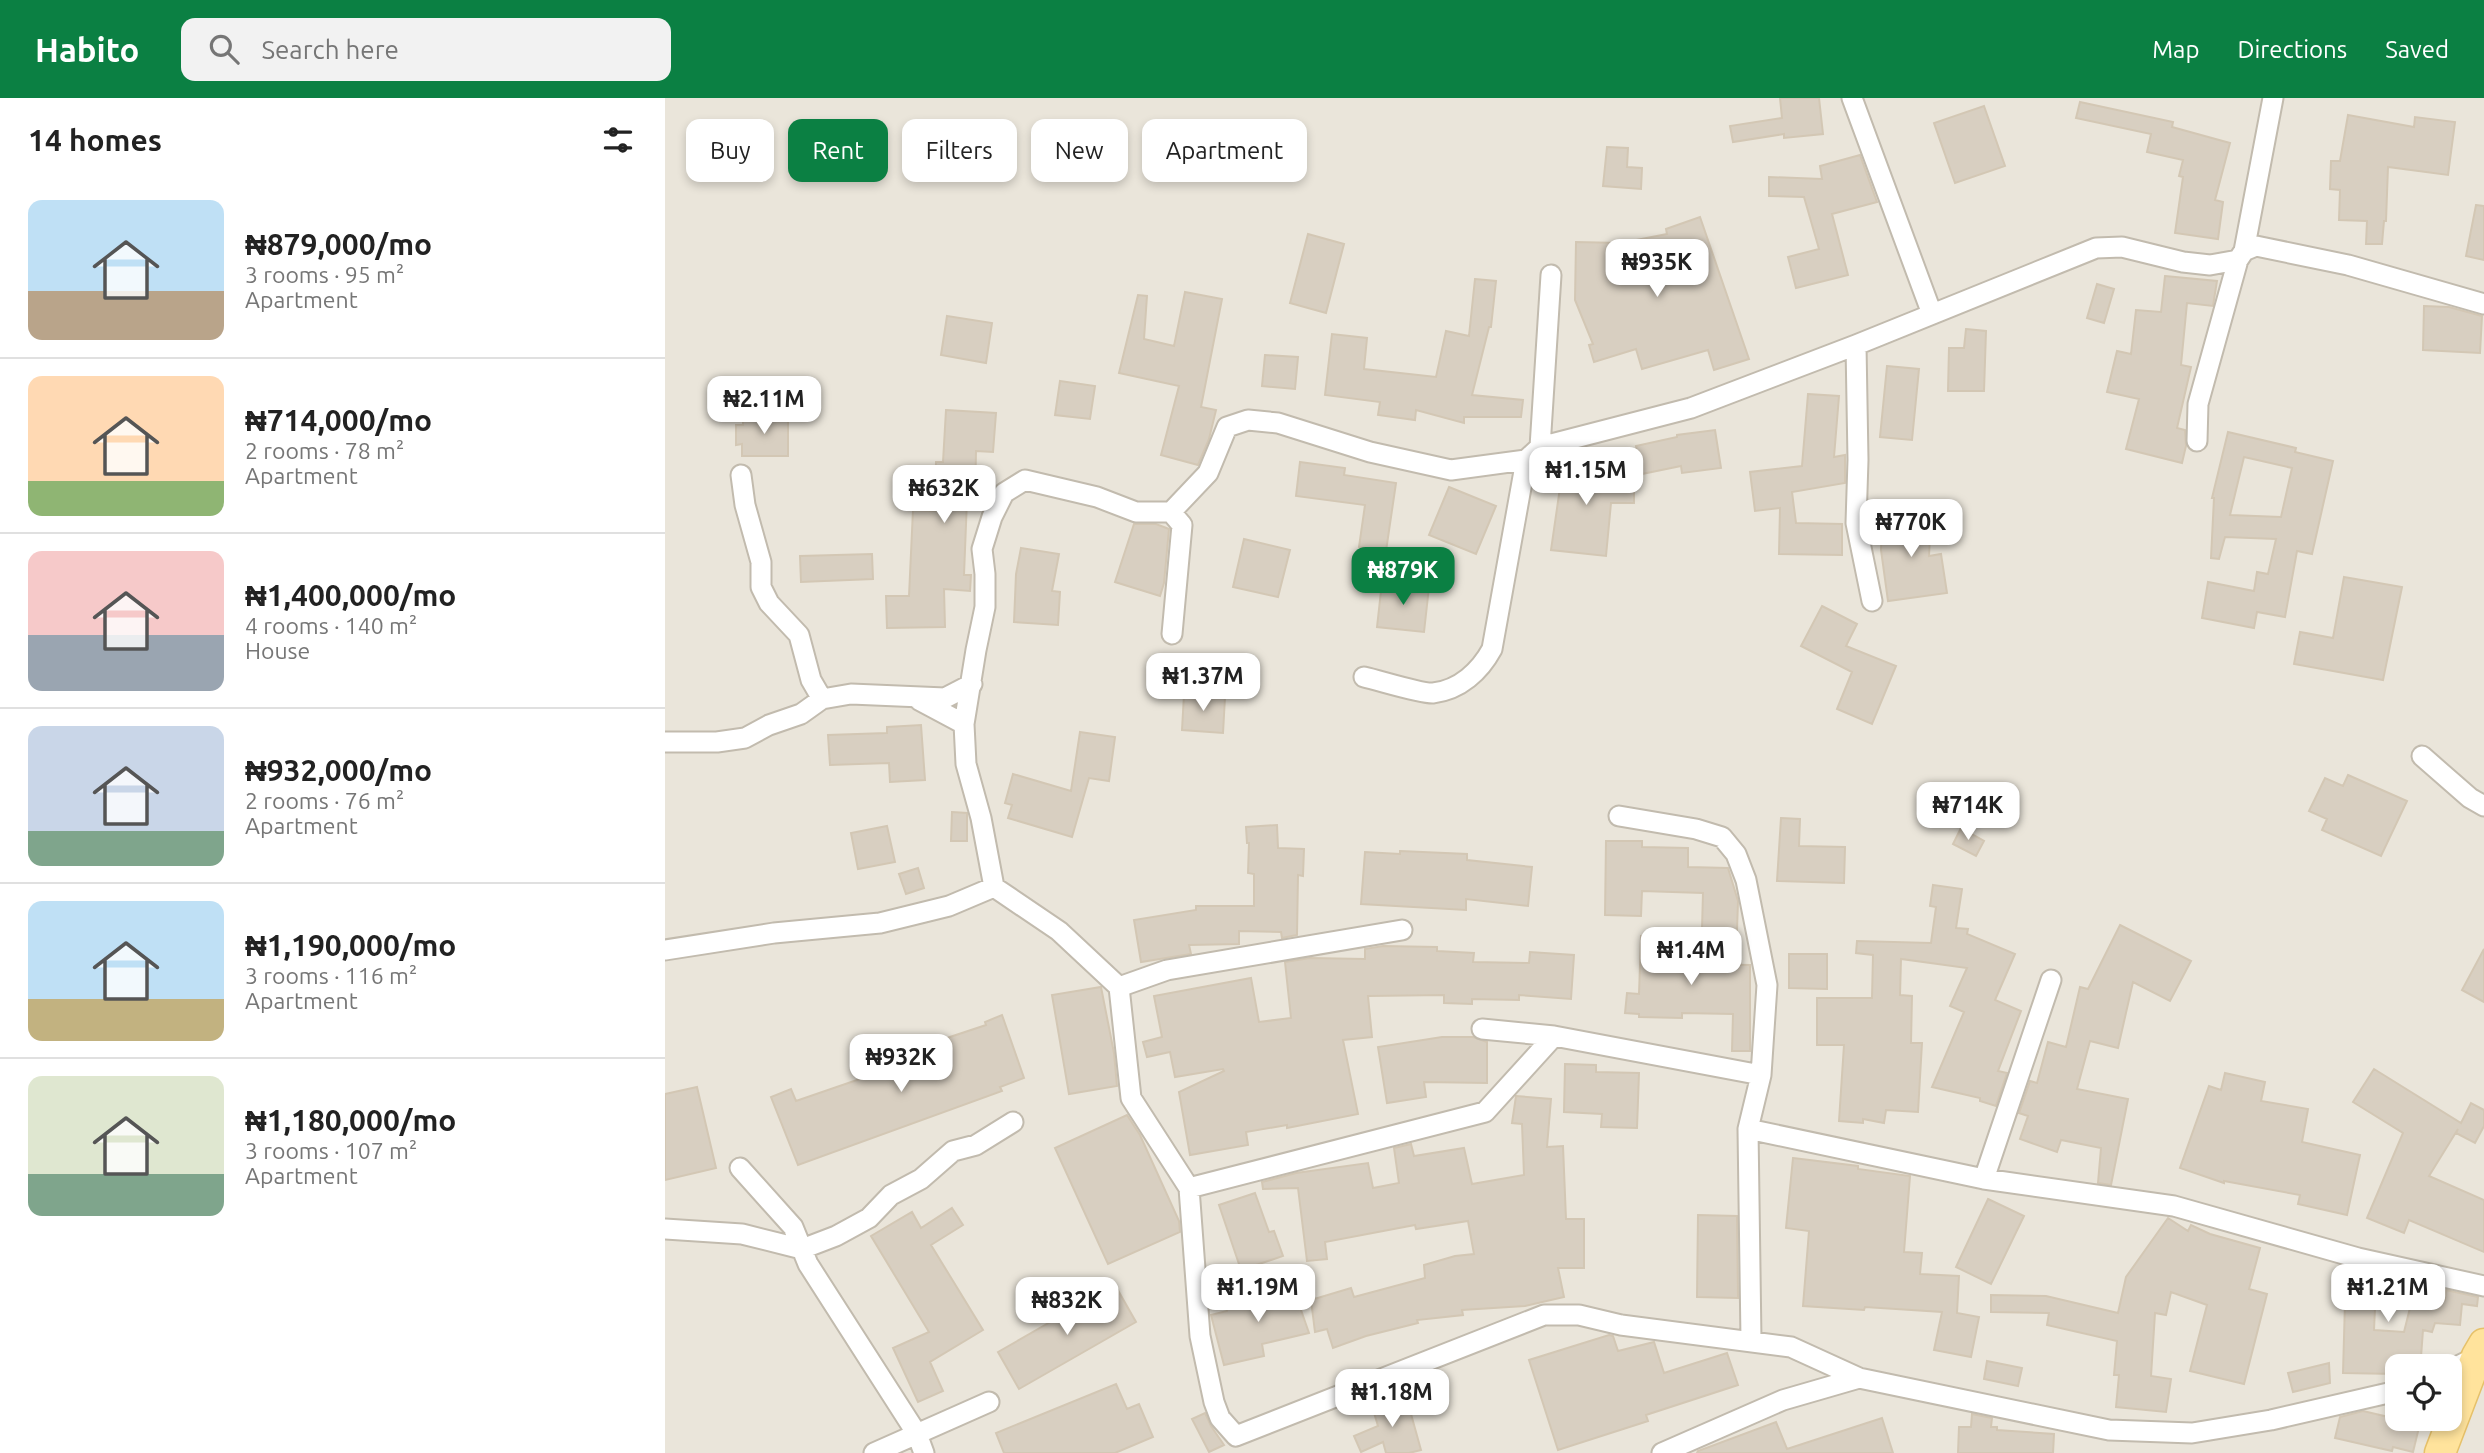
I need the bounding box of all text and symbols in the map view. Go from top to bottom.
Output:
search box [181,18,671,81]
icon: search [205,30,243,68]
text: Habito [35,31,139,68]
text: Search here [261,35,399,64]
text: Map [2152,36,2199,63]
text: Directions [2237,36,2347,63]
text: Saved [2385,36,2449,63]
chip: Buy [686,119,774,182]
chip: Rent [788,119,888,182]
chip: Filters [902,119,1017,182]
chip: New [1031,119,1128,182]
chip: Apartment [1142,119,1307,182]
icon: filters [599,121,637,159]
text: 14 homes [28,123,162,157]
text: ₦879,000/mo [245,227,432,261]
icon: home [84,228,168,312]
pin: ₦935K [1608,240,1706,299]
text: ₦935K [1622,249,1692,274]
text: 3 rooms · 95 m² [245,262,404,287]
text: Apartment [245,287,358,312]
pin: ₦2.11M [707,376,821,436]
text: ₦2.11M [723,386,805,411]
text: ₦714,000/mo [245,403,432,437]
icon: home [84,404,168,488]
text: 2 rooms · 78 m² [245,438,404,463]
pin: ₦1.15M [1529,448,1643,507]
text: ₦1.15M [1545,457,1627,482]
text: Apartment [245,463,358,488]
pin: ₦632K [895,466,993,525]
text: ₦632K [909,475,979,500]
pin: ₦770K [1862,500,1960,559]
text: ₦770K [1876,509,1946,534]
pin: ₦879K [1354,547,1452,607]
text: ₦879K [1368,557,1438,582]
text: ₦1,400,000/mo [245,578,456,612]
icon: home [84,579,168,663]
text: 4 rooms · 140 m² [245,613,417,638]
text: House [245,638,310,663]
pin: ₦1.37M [1146,654,1260,713]
text: ₦1.37M [1162,663,1244,688]
text: ₦932,000/mo [245,753,432,787]
icon: home [84,754,168,838]
pin: ₦714K [1919,782,2017,842]
text: 2 rooms · 76 m² [245,788,404,813]
text: ₦714K [1933,792,2003,817]
text: Apartment [245,813,358,838]
text: ₦1,190,000/mo [245,928,456,962]
pin: ₦1.4M [1642,928,1740,987]
icon: home [84,929,168,1013]
text: ₦1.4M [1657,937,1725,962]
text: 3 rooms · 116 m² [245,963,417,988]
text: Apartment [245,988,358,1013]
pin: ₦932K [852,1034,950,1094]
text: ₦932K [866,1044,936,1069]
text: ₦1,180,000/mo [245,1103,456,1137]
icon: home [84,1104,168,1188]
text: 3 rooms · 107 m² [245,1138,417,1163]
text: Apartment [245,1163,358,1188]
pin: ₦1.19M [1201,1264,1315,1324]
pin: ₦1.21M [2331,1264,2445,1324]
text: ₦1.19M [1217,1274,1299,1299]
text: ₦1.21M [2347,1274,2429,1299]
pin: ₦832K [1018,1278,1116,1337]
text: ₦832K [1032,1287,1102,1312]
map controls [2385,1354,2462,1431]
button: locate [2385,1354,2462,1431]
pin: ₦1.18M [1335,1370,1449,1429]
text: ₦1.18M [1351,1379,1433,1404]

